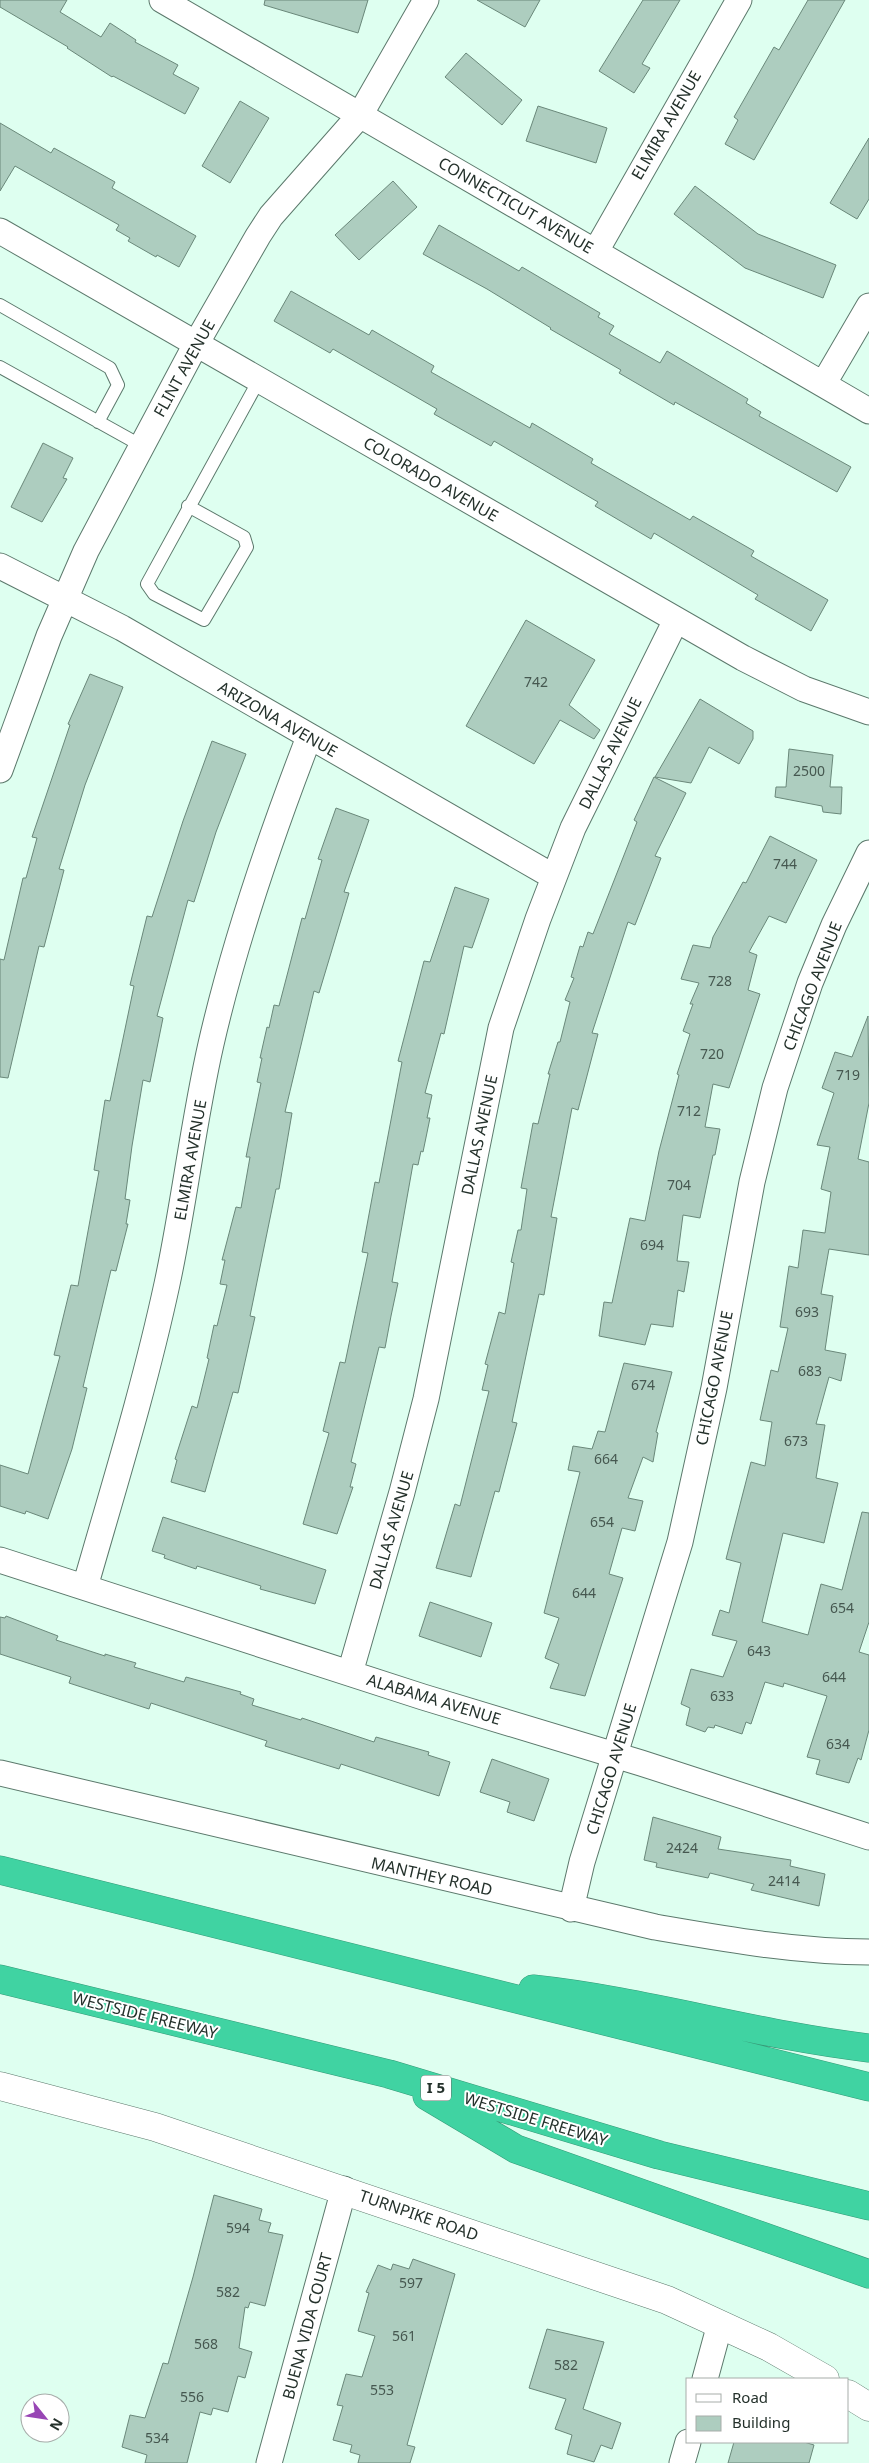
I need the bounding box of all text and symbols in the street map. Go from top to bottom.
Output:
street label: ELMIRA AVENUE [626,67,706,183]
street label: CONNECTICUT AVENUE [434,152,598,258]
street label: FLINT AVENUE [148,315,220,421]
street label: COLORADO AVENUE [360,431,502,527]
house number: 742 [524,672,548,691]
street label: ARIZONA AVENUE [214,676,342,762]
street label: DALLAS AVENUE [573,693,647,813]
house number: 2500 [793,761,825,780]
house number: 744 [773,854,797,873]
street label: CHICAGO AVENUE [777,918,847,1054]
house number: 728 [708,971,732,990]
house number: 720 [700,1044,724,1063]
house number: 719 [836,1065,860,1084]
street label: DALLAS AVENUE [456,1073,502,1197]
street label: ELMIRA AVENUE [169,1098,211,1222]
house number: 712 [677,1101,701,1120]
house number: 704 [667,1175,691,1194]
house number: 694 [640,1235,664,1254]
house number: 693 [795,1302,819,1321]
street label: CHICAGO AVENUE [690,1309,738,1447]
house number: 683 [798,1361,822,1380]
house number: 674 [631,1375,655,1394]
house number: 673 [784,1431,808,1450]
house number: 664 [594,1449,618,1468]
street label: DALLAS AVENUE [364,1468,418,1592]
house number: 654 [590,1512,614,1531]
house number: 644 [572,1583,596,1602]
house number: 654 [830,1598,854,1617]
house number: 643 [747,1641,771,1660]
house number: 644 [822,1667,846,1686]
street label: ALABAMA AVENUE [364,1668,504,1730]
house number: 633 [710,1686,734,1705]
street label: CHICAGO AVENUE [581,1700,641,1838]
house number: 634 [826,1734,850,1753]
house number: 2424 [666,1838,698,1857]
street label: MANTHEY ROAD [369,1851,495,1901]
house number: 2414 [768,1871,800,1890]
street label: WESTSIDE FREEWAY [70,1986,221,2044]
road number: I 5 [421,2076,451,2100]
street label: WESTSIDE FREEWAY [462,2087,611,2152]
street label: TURNPIKE ROAD [356,2184,482,2246]
house number: 594 [226,2218,250,2237]
street label: BUENA VIDA COURT [277,2250,337,2402]
house number: 597 [399,2273,423,2292]
house number: 582 [216,2282,240,2301]
house number: 561 [392,2326,416,2345]
house number: 568 [194,2334,218,2353]
house number: 582 [554,2355,578,2374]
legend [686,2378,849,2443]
house number: 553 [370,2380,394,2399]
house number: 556 [180,2387,204,2406]
text: Road [732,2387,768,2407]
north arrow [20,2393,70,2443]
text: Building [732,2412,790,2432]
text: N [46,2415,68,2434]
house number: 534 [145,2428,169,2447]

